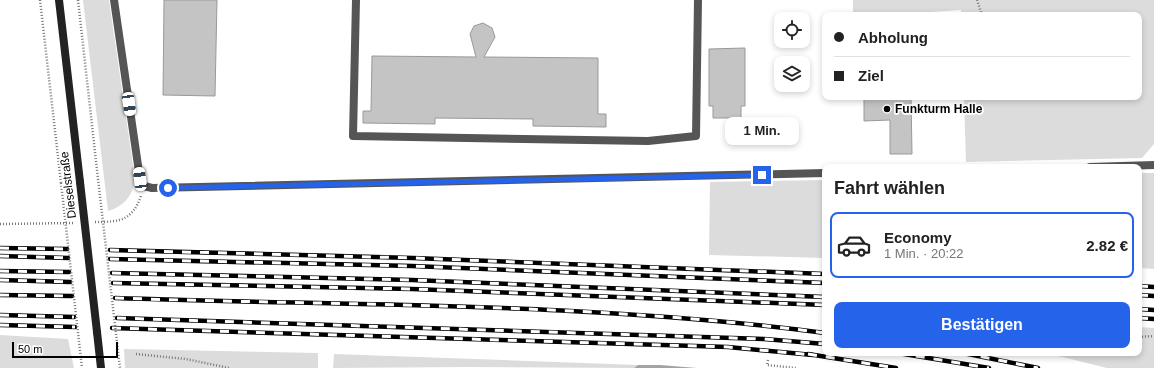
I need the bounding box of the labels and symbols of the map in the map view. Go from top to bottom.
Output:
car [121,91,137,117]
place label: Funkturm Halle [895,102,983,116]
marker: Funkturm Halle [882,104,892,114]
callout: 1 Min. [725,117,799,145]
street label: Dieselstraße [57,150,79,219]
car [132,166,148,192]
route end [753,166,771,184]
route start [159,179,177,197]
scale bar [12,340,118,359]

